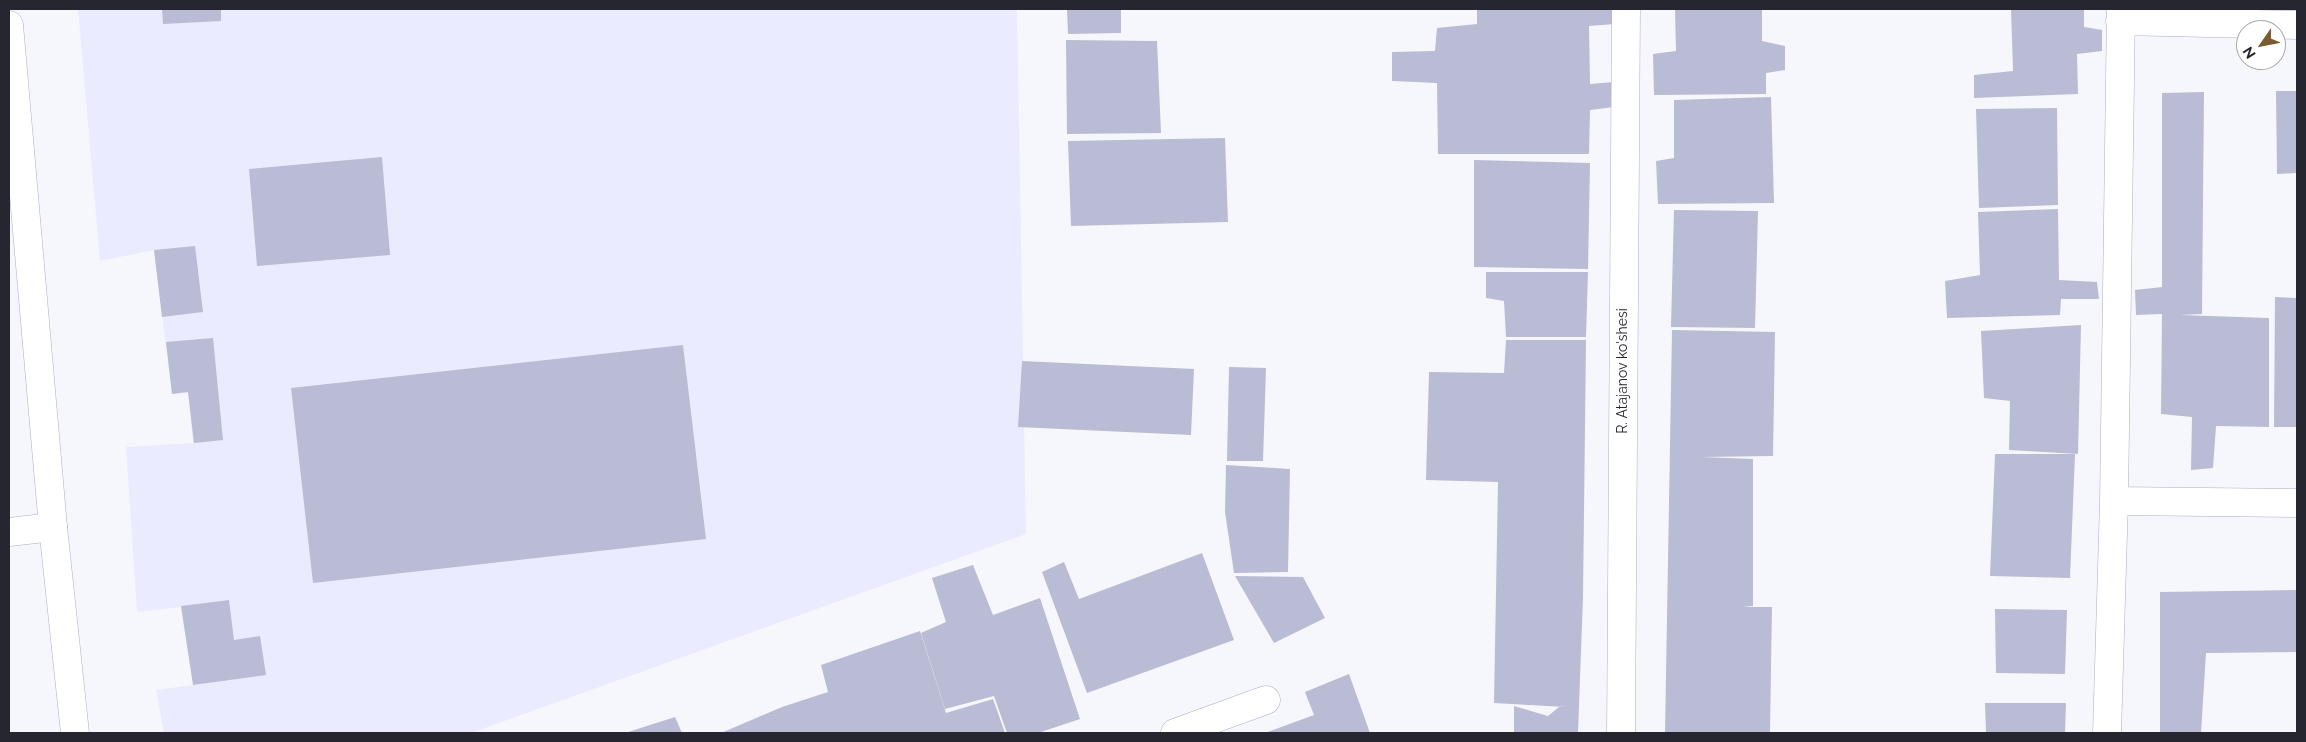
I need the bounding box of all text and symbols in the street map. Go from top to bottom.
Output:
north arrow [2236,20,2286,70]
text: N [2240,44,2259,61]
street label: R. Atajanov ko'shesi [1615,308,1631,434]

